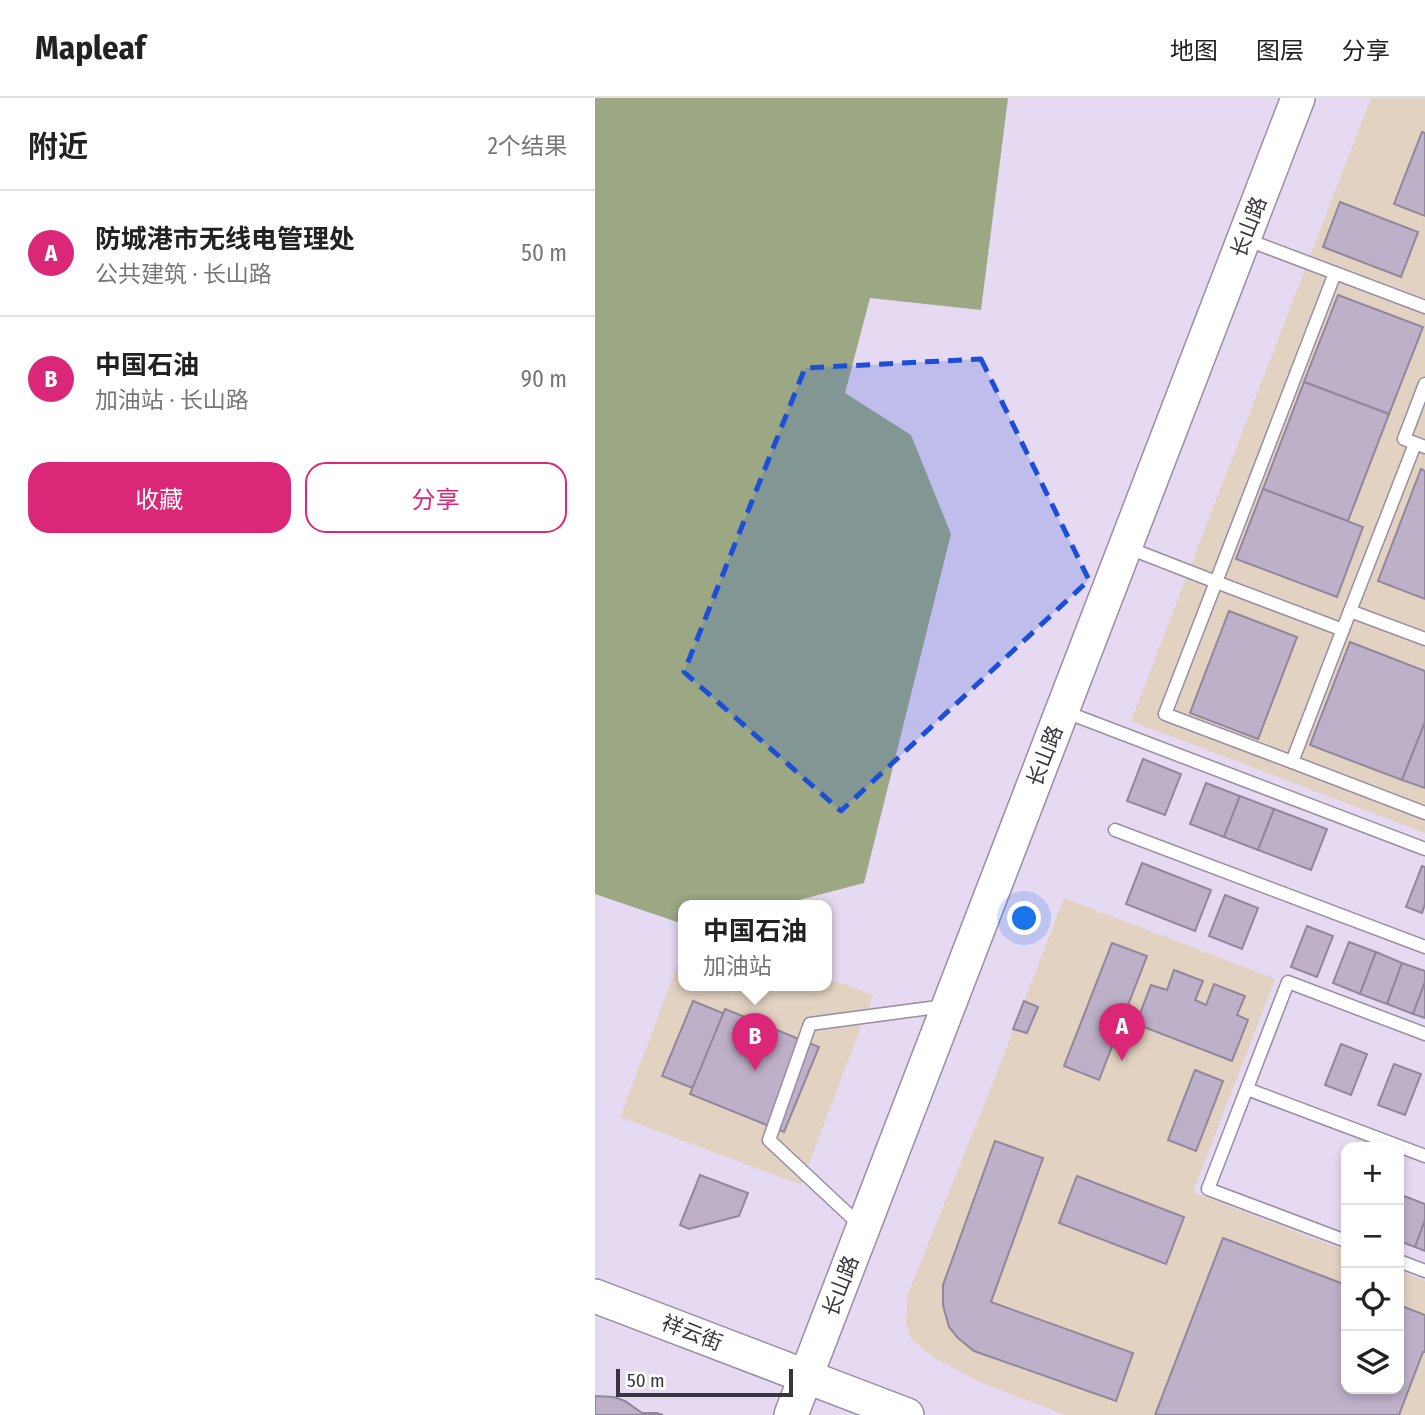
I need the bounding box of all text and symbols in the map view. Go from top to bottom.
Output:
text: Mapleaf [35,28,146,68]
text: 地图 [1170,37,1218,65]
text: 图层 [1256,37,1304,65]
text: 分享 [1342,37,1390,65]
text: 附近 [28,129,88,165]
text: 2个结果 [488,132,567,160]
street label: 长山路 [1226,193,1272,261]
text: 防城港市无线电管理处 [95,224,355,255]
text: A [45,239,57,267]
text: 50 m [521,239,567,267]
text: 公共建筑 · 长山路 [95,260,272,288]
text: 中国石油 [95,350,199,381]
text: B [45,365,57,393]
text: 90 m [521,365,567,393]
text: 加油站 · 长山路 [95,386,249,414]
button: 收藏 [28,462,291,533]
button: 分享 [305,462,567,533]
street label: 长山路 [1022,722,1068,790]
popup [678,900,832,991]
your location [1007,901,1041,935]
text: 中国石油 [703,916,807,947]
text: 加油站 [703,952,772,980]
pin: A [1099,1003,1145,1061]
pin: B [732,1013,778,1071]
map controls [1341,1142,1404,1394]
button: + [1341,1142,1404,1205]
button: − [1341,1205,1404,1268]
street label: 长山路 [818,1252,864,1320]
button: locate [1341,1268,1404,1331]
street label: 祥云街 [658,1310,726,1356]
button: layers [1341,1331,1404,1394]
scale bar [616,1366,793,1398]
text: 50 m [627,1369,665,1392]

